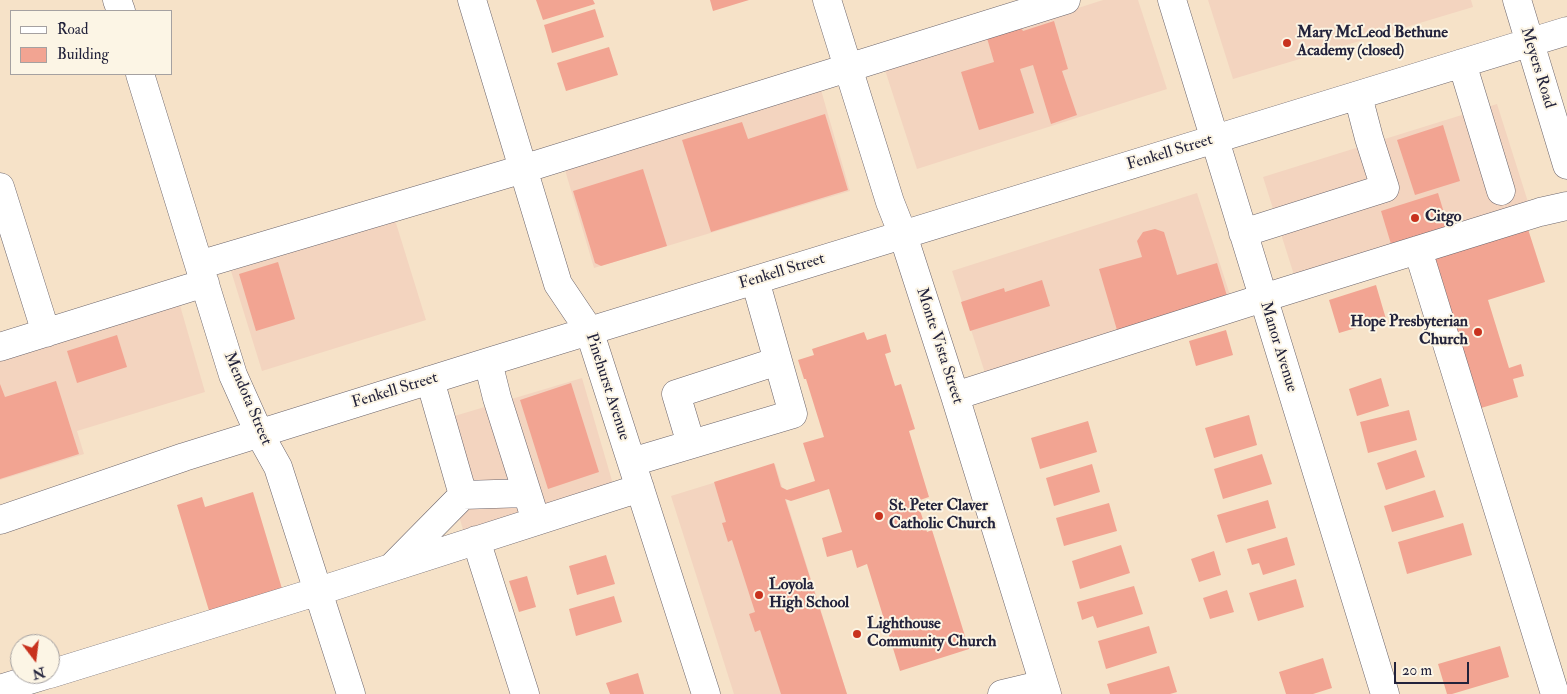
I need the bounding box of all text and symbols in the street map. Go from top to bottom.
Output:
legend [10,10,172,75]
text: Road [57,20,88,39]
place label: Mary McLeod Bethune Academy (closed) [1297,24,1448,62]
street label: Meyers Road [1516,25,1558,111]
marker: Mary McLeod Bethune Academy (closed) [1281,37,1293,49]
text: Building [57,45,109,64]
street label: Fenkell Street [1125,131,1215,175]
place label: Citgo [1425,208,1462,228]
marker: Citgo [1409,212,1421,224]
street label: Fenkell Street [737,250,827,294]
street label: Monte Vista Street [911,286,967,406]
street label: Manor Avenue [1255,299,1301,395]
place label: Hope Presbyterian Church [1350,313,1468,351]
marker: Hope Presbyterian Church [1472,326,1484,338]
street label: Pinehurst Avenue [581,331,633,443]
street label: Mendota Street [219,350,275,448]
street label: Fenkell Street [350,369,440,413]
place label: St. Peter Claver Catholic Church [889,497,996,535]
marker: St. Peter Claver Catholic Church [873,510,885,522]
place label: Loyola High School [769,576,849,614]
marker: Loyola High School [753,589,765,601]
place label: Lighthouse Community Church [867,615,996,653]
marker: Lighthouse Community Church [851,628,863,640]
north arrow [10,634,60,684]
scale bar [1397,652,1472,684]
text: 20 m [1402,661,1432,680]
text: N [31,663,47,683]

